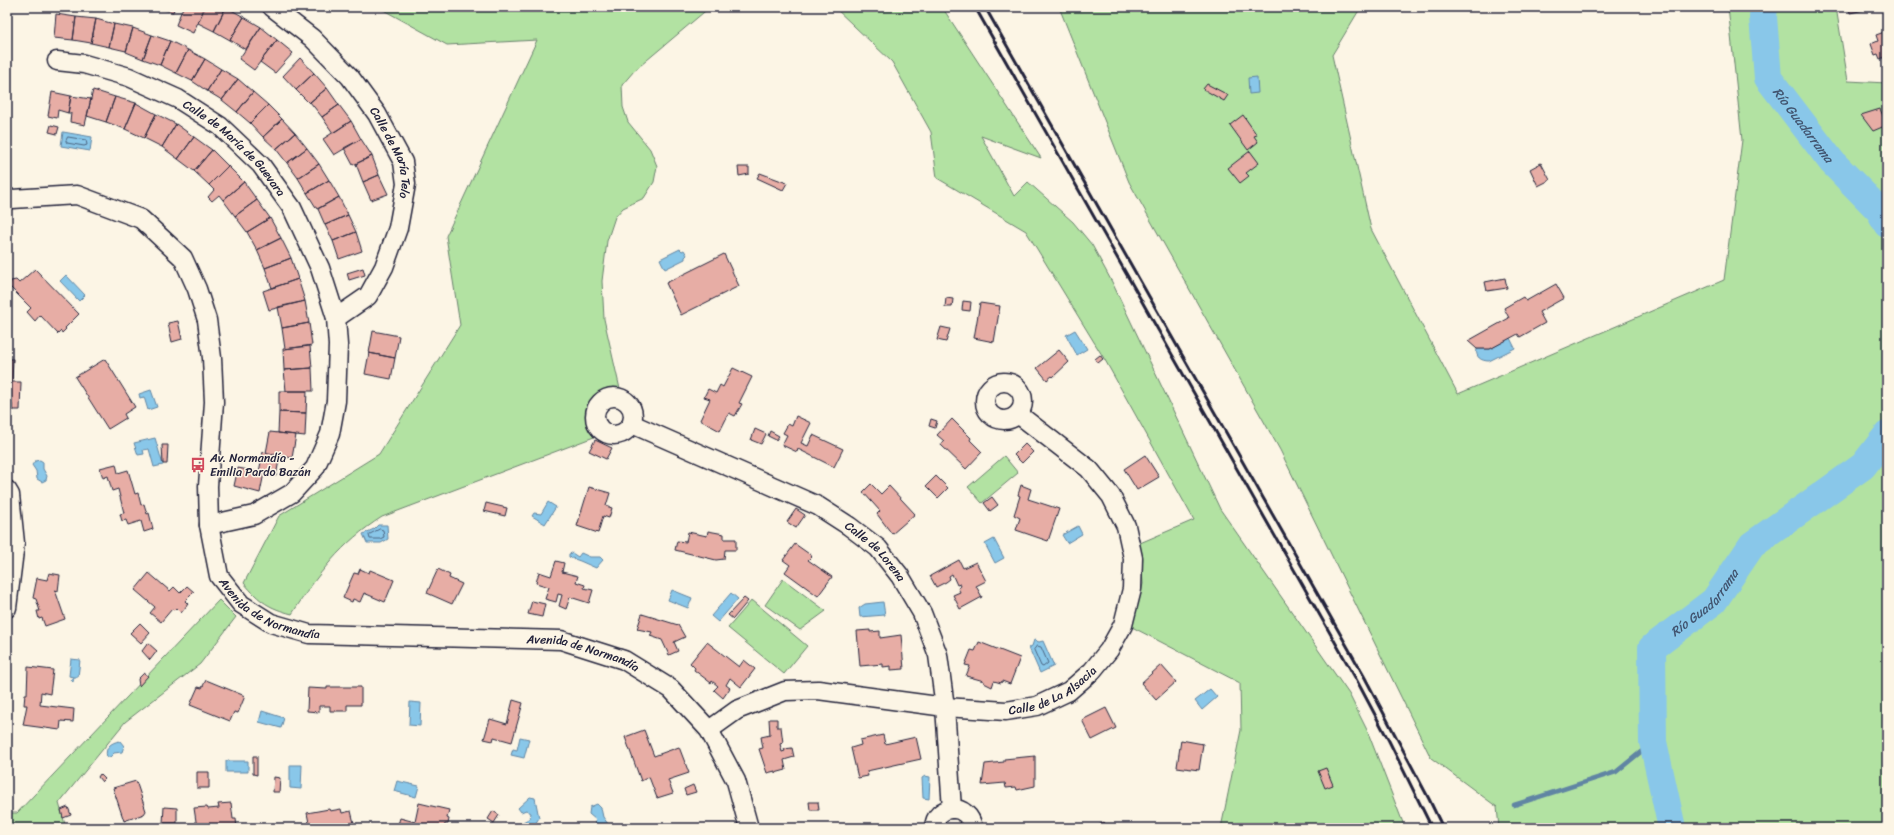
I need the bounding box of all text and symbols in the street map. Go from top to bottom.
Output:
water label: Río Guadarrama [1767,82,1841,169]
street label: Calle de María de Guevara [178,94,291,201]
street label: Calle de María Telo [364,102,417,200]
place label: Av. Normandía - Emilia Pardo Bazán [209,447,311,483]
bus stop icon: Av. Normandía - Emilia Pardo Bazán [189,456,207,474]
street label: Calle de Lorena [840,515,912,586]
water label: Río Guadarrama [1665,563,1745,642]
street label: Avenida de Normandía [212,572,320,645]
street label: Avenida de Normandía [525,628,644,678]
street label: Calle de La Alsacia [1007,661,1103,721]

